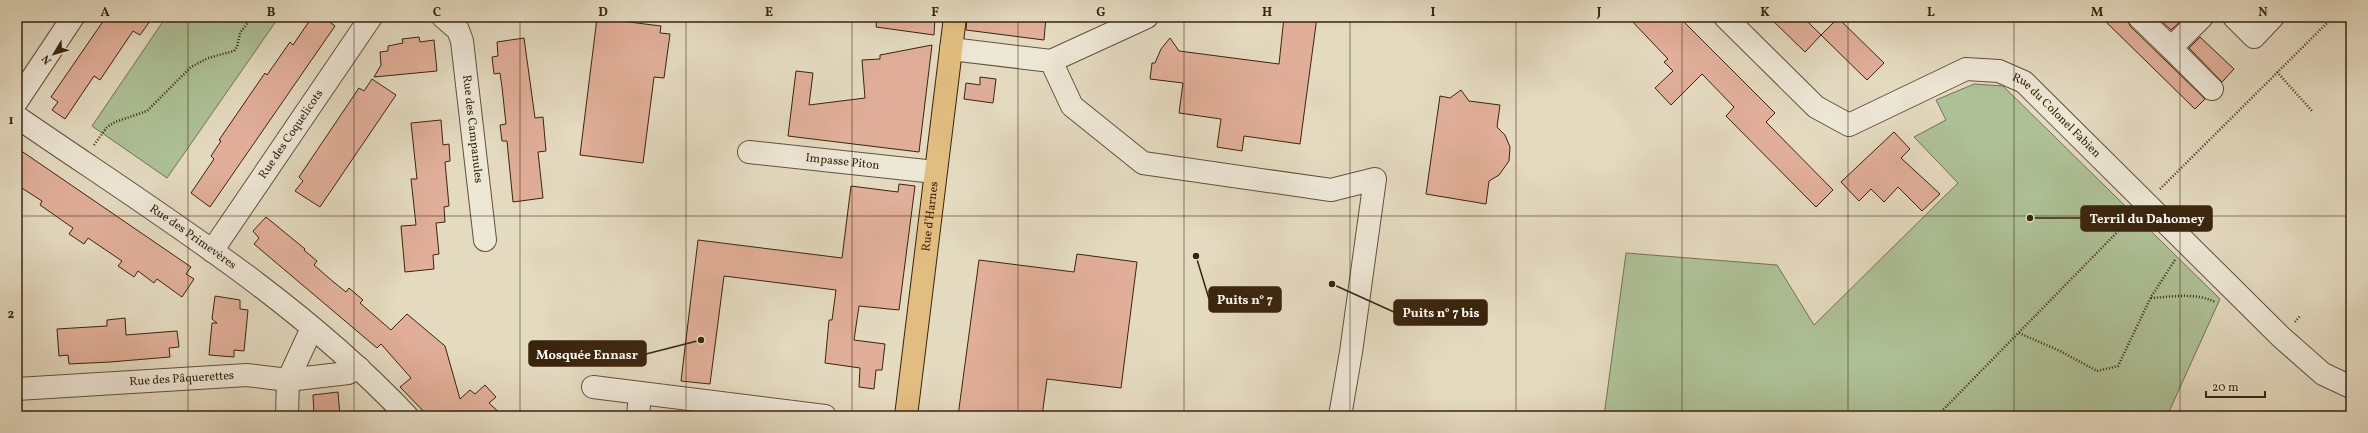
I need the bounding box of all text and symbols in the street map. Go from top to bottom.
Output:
text: A [100,4,110,22]
text: B [267,4,276,22]
text: C [433,4,441,22]
text: D [598,4,608,22]
text: E [765,4,773,22]
text: F [931,4,939,22]
text: G [1096,4,1106,22]
text: H [1262,4,1272,22]
text: I [1431,4,1436,22]
text: J [1596,4,1602,22]
text: K [1760,4,1770,22]
text: L [1927,4,1935,22]
text: M [2091,4,2104,22]
text: N [2258,4,2268,22]
north arrow [34,34,74,74]
text: N [39,51,56,67]
street label: Rue du Colonel Fabien [2010,70,2104,162]
street label: Rue des Campanules [458,74,486,184]
street label: Rue des Coquelicots [255,87,327,182]
text: 1 [8,112,14,130]
street label: Impasse Piton [805,150,880,174]
street label: Rue d'Harnes [918,181,943,252]
street label: Rue des Primevères [146,201,239,273]
callout: Terril du Dahomey [2081,206,2212,231]
text: Terril du Dahomey [2090,211,2205,229]
callout: Puits n° 7 [1209,287,1281,312]
text: Puits n° 7 [1217,292,1273,310]
callout: Puits n° 7 bis [1394,300,1487,325]
text: Puits n° 7 bis [1402,305,1480,323]
text: 2 [8,306,15,324]
callout: Mosquée Ennasr [529,341,646,366]
text: Mosquée Ennasr [536,347,638,365]
street label: Rue des Pâquerettes [129,368,235,390]
scale bar [2206,373,2265,399]
text: 20 m [2212,380,2239,396]

